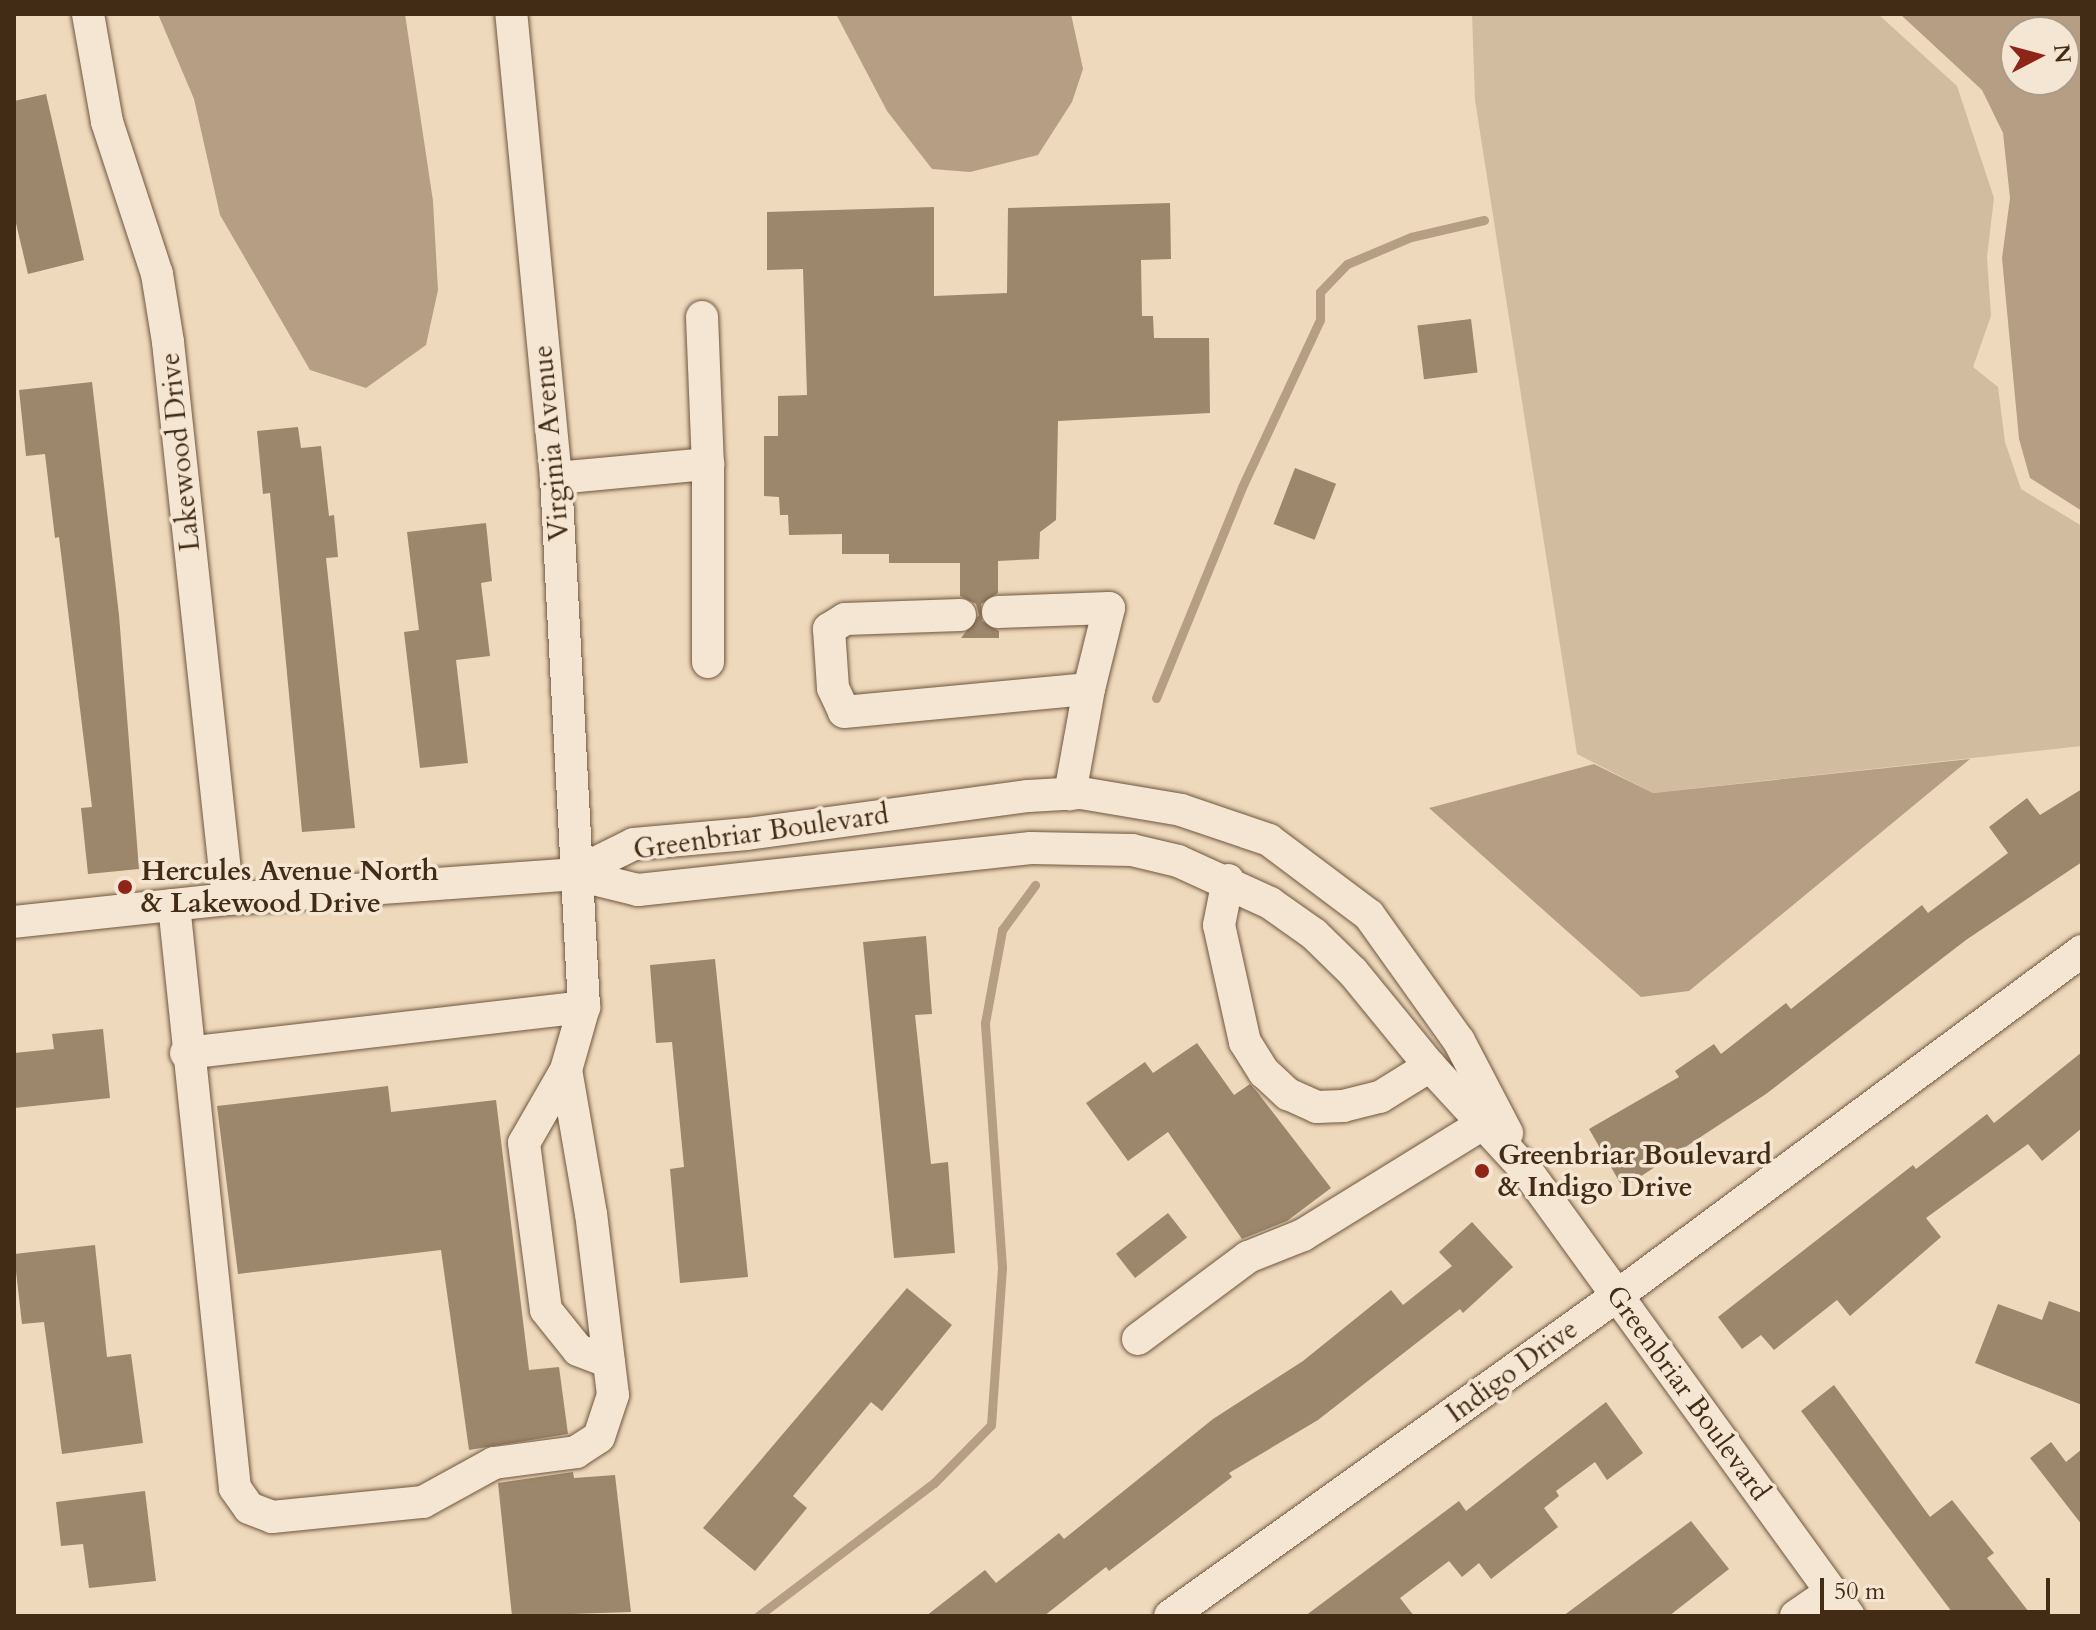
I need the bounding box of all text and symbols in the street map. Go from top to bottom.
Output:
north arrow [2000,16,2080,96]
text: N [2046,43,2078,65]
street label: Virginia Avenue [526,344,576,542]
street label: Lakewood Drive [153,351,207,553]
street label: Greenbriar Boulevard [631,797,891,867]
place label: Hercules Avenue North & Lakewood Drive [141,854,439,920]
marker: Hercules Avenue North & Lakewood Drive [116,878,134,896]
place label: Greenbriar Boulevard & Indigo Drive [1498,1138,1772,1204]
marker: Greenbriar Boulevard & Indigo Drive [1473,1162,1491,1180]
street label: Greenbriar Boulevard [1599,1279,1777,1507]
street label: Indigo Drive [1440,1312,1584,1430]
scale bar [1824,1562,2054,1612]
text: 50 m [1834,1575,1885,1608]

